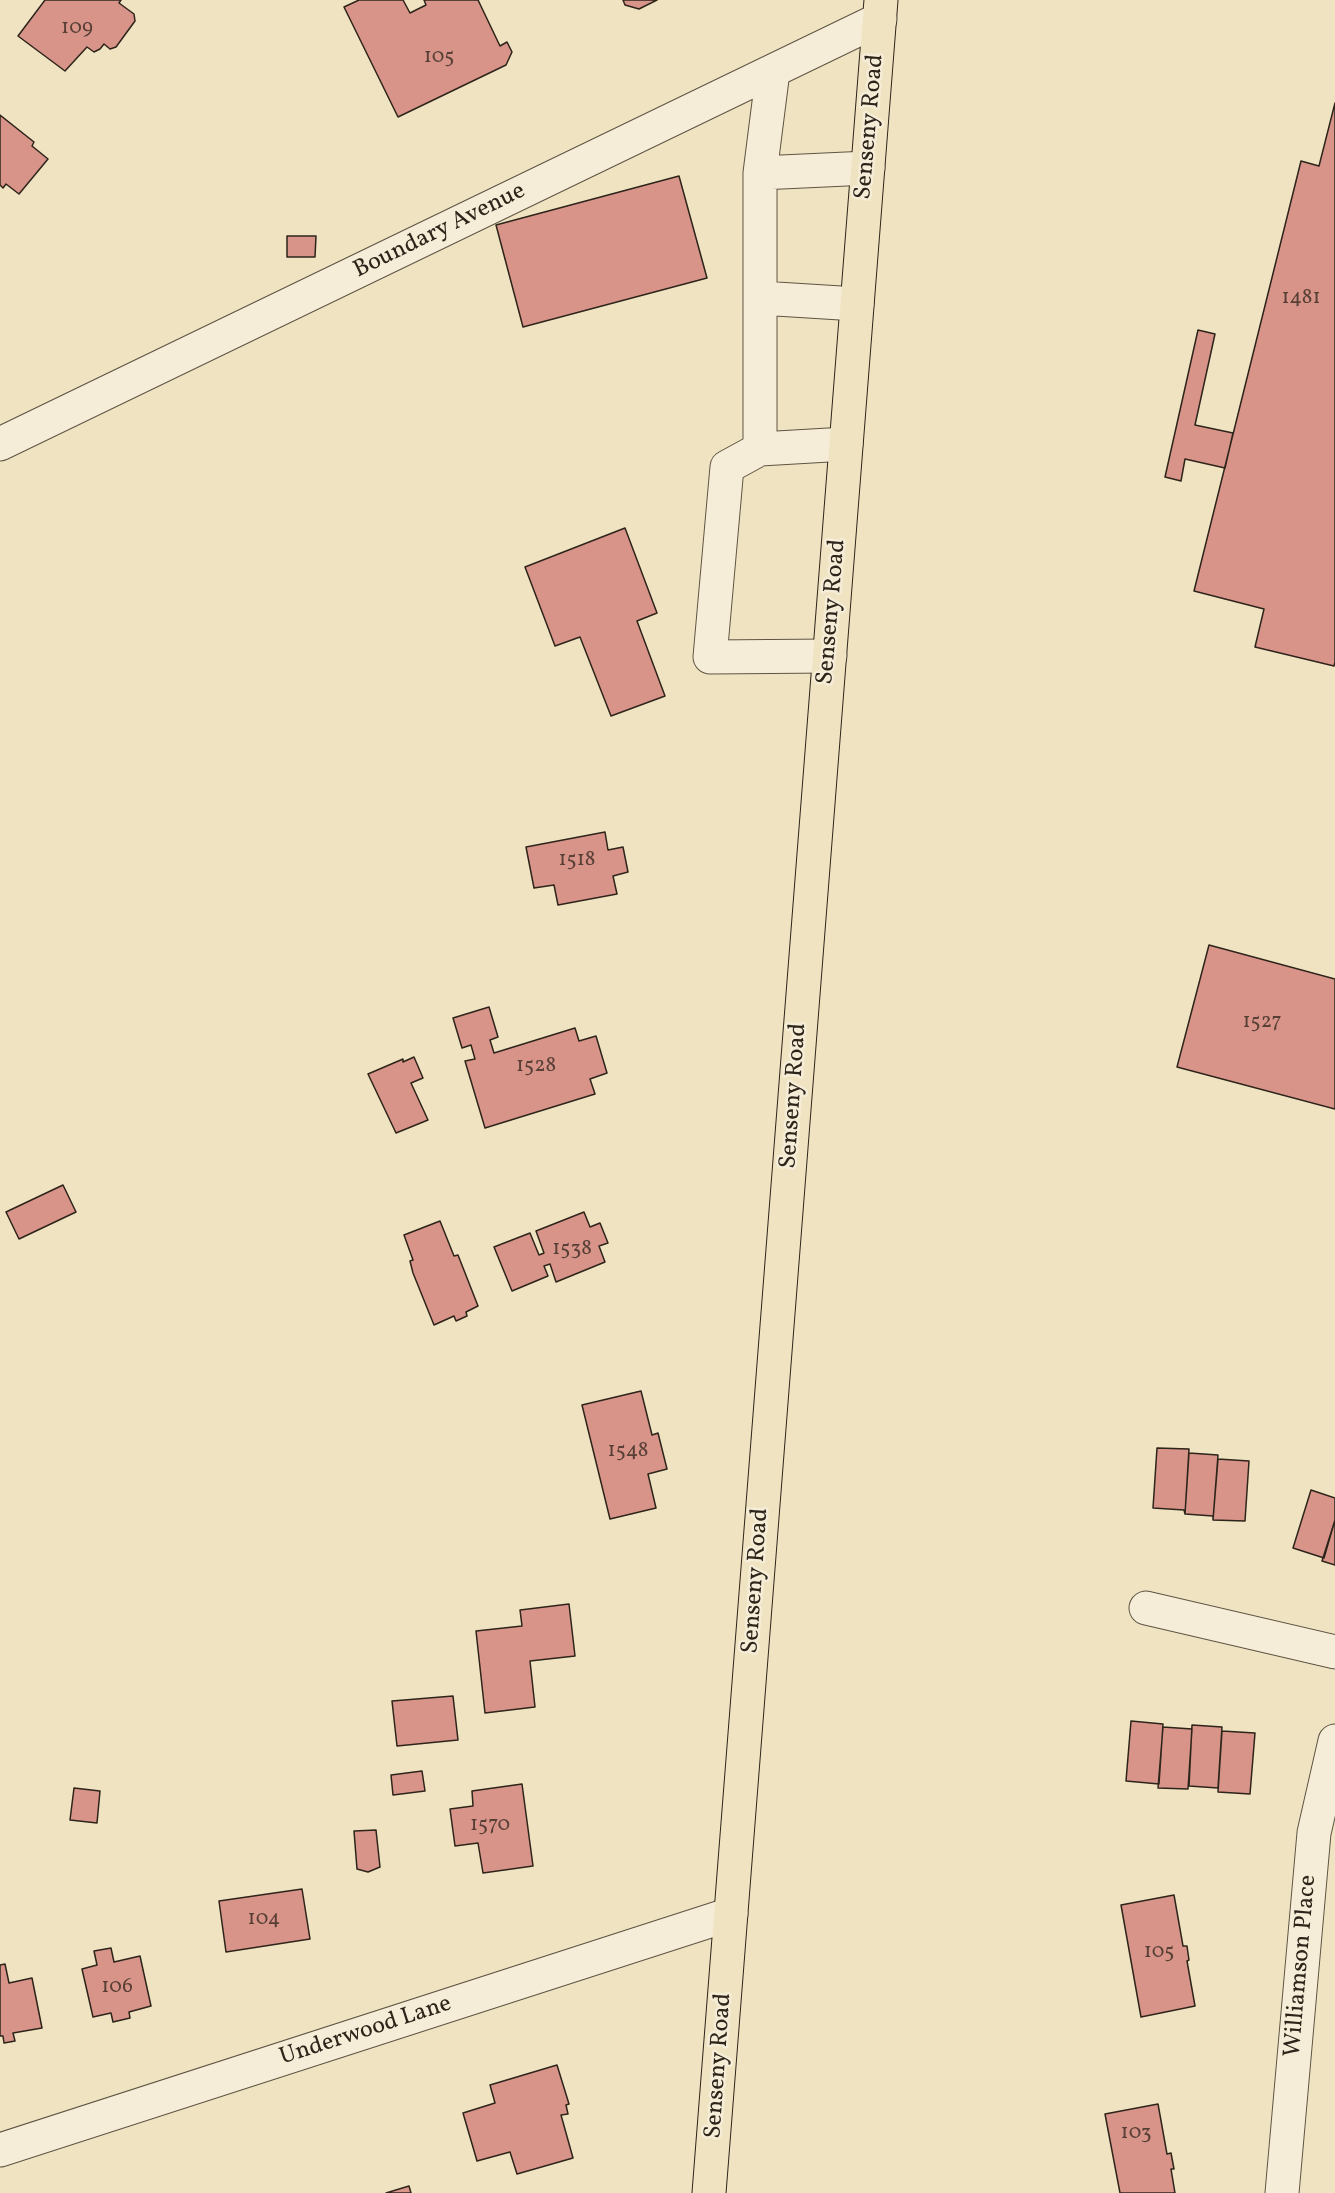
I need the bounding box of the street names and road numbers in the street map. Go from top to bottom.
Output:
street label: Senseny Road [850,53,892,201]
street label: Boundary Avenue [349,178,531,286]
street label: Senseny Road [812,538,854,686]
street label: Senseny Road [776,1022,814,1170]
street label: Senseny Road [738,1507,776,1655]
street label: Williamson Place [1280,1874,1324,2058]
street label: Underwood Lane [277,1991,455,2073]
street label: Senseny Road [701,1992,739,2140]

